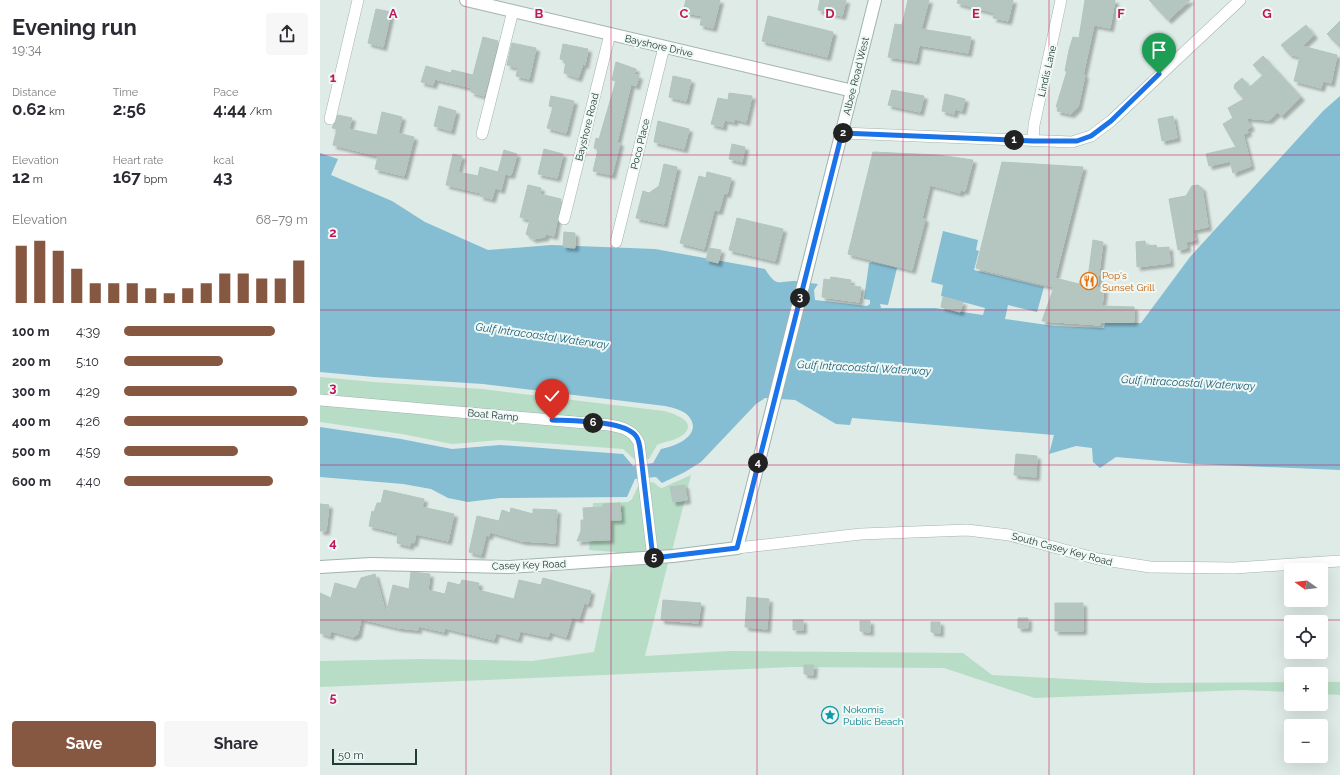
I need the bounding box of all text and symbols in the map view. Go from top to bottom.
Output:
text: A [389,6,398,21]
text: B [535,6,544,21]
text: C [680,6,689,21]
text: D [825,6,835,21]
text: E [972,6,980,21]
text: F [1117,6,1125,21]
text: G [1262,6,1272,21]
button: share [266,13,308,55]
text: Evening run [12,14,137,40]
street label: Bayshore Drive [624,33,694,59]
pin [1142,33,1176,74]
street label: Albee Road West [841,35,871,116]
icon: arrive [1148,39,1170,61]
text: 19:34 [12,42,42,57]
street label: Lindis Lane [1036,44,1058,98]
text: 1 [330,70,337,85]
text: Distance [12,86,56,99]
text: Time [113,86,138,99]
text: Pace [213,86,239,99]
street label: Bayshore Road [573,92,601,162]
text: 0.62 [12,99,46,119]
text: 2:56 [113,99,146,119]
text: 4:44 [213,99,247,119]
text: km [46,105,65,118]
text: /km [247,105,272,118]
street label: Poco Place [628,117,652,170]
pin: 2 [833,123,853,143]
text: 2 [840,126,846,139]
pin: 1 [1004,130,1024,150]
text: 1 [1011,133,1017,146]
text: Elevation [12,154,59,167]
text: Heart rate [113,154,163,167]
text: kcal [213,154,234,167]
text: 12 [12,167,30,187]
text: 167 [113,167,141,187]
text: 43 [213,167,233,187]
text: m [30,173,43,186]
text: bpm [141,173,167,186]
text: Elevation [12,212,67,227]
text: 68–79 m [256,212,308,227]
text: 2 [329,225,337,240]
place label: Pop's Sunset Grill [1102,270,1155,293]
restaurant icon: Pop's Sunset Grill [1079,271,1099,291]
pin: 3 [790,288,810,308]
text: 3 [797,291,803,304]
water label: Gulf Intracoastal Waterway [475,320,610,352]
text: 100 m [12,324,50,339]
text: 4:39 [76,324,100,339]
text: 200 m [12,354,51,369]
text: 5:10 [76,354,99,369]
water label: Gulf Intracoastal Waterway [797,358,932,378]
water label: Gulf Intracoastal Waterway [1121,373,1256,393]
pin [535,379,569,420]
text: 3 [329,380,337,395]
text: 300 m [12,384,50,399]
text: 4:29 [76,384,100,399]
icon: check [541,385,563,407]
street label: Boat Ramp [467,407,519,423]
pin: 6 [583,413,603,433]
text: 400 m [12,414,51,429]
text: 4:26 [76,414,100,429]
text: 6 [590,416,596,429]
text: 500 m [12,444,50,459]
text: 4:59 [76,444,100,459]
pin: 4 [748,453,768,473]
text: 4 [755,456,761,469]
text: 600 m [12,474,51,489]
text: 4:40 [76,474,101,489]
street label: South Casey Key Road [1010,530,1114,568]
text: 4 [329,535,337,550]
pin: 5 [644,548,664,568]
text: 5 [651,551,657,564]
street label: Casey Key Road [492,558,566,572]
north arrow [1284,563,1328,607]
map controls [1284,563,1328,763]
button: locate [1284,615,1328,659]
button: + [1284,667,1328,711]
text: 5 [329,690,337,705]
place label: Nokomis Public Beach [843,704,904,727]
place icon: Nokomis Public Beach [820,705,840,725]
button: − [1284,719,1328,763]
button: Save [12,721,156,767]
button: Share [164,721,308,767]
scale bar [332,747,417,766]
text: 50 m [338,749,364,762]

